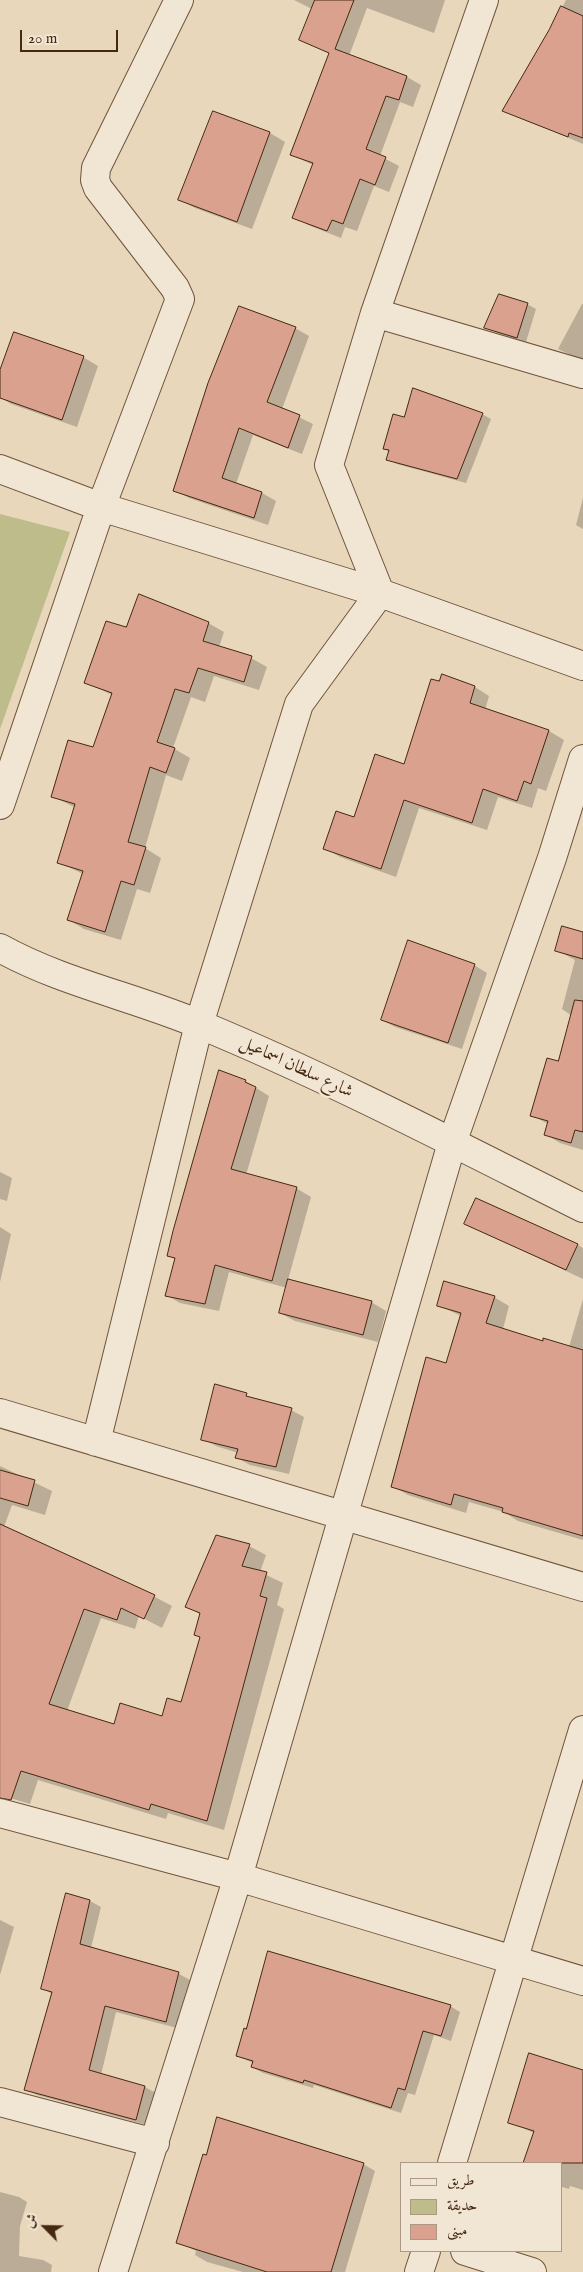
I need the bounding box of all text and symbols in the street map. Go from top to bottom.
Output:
scale bar [22,20,120,52]
text: 20 m [28,29,57,48]
street label: شارع سلطان اسماعيل [236,1032,356,1104]
legend [400,2162,563,2252]
text: طريق [447,2171,474,2190]
text: حديقة [447,2196,477,2215]
north arrow [20,2202,70,2252]
text: ش [20,2211,42,2231]
text: مبنى [447,2221,467,2240]

